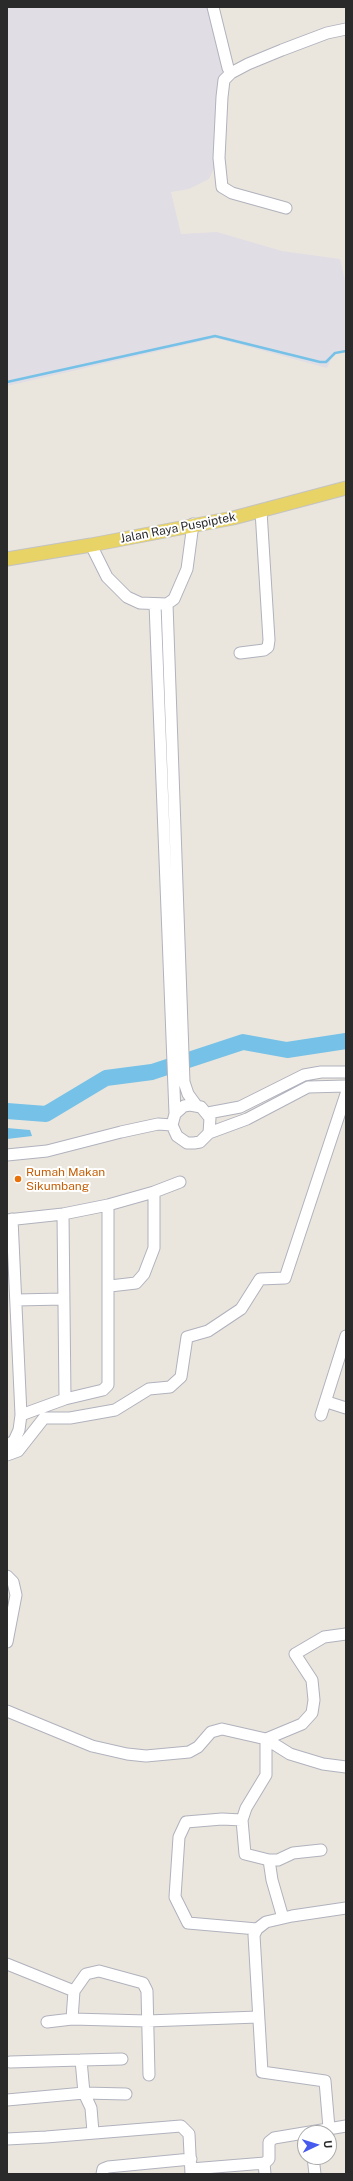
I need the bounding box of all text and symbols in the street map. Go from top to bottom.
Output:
street label: Jalan Raya Puspiptek [119,510,237,546]
place label: Rumah Makan Sikumbang [26,1165,105,1193]
marker: Rumah Makan Sikumbang [13,1174,23,1184]
north arrow [297,2125,337,2165]
text: U [322,2140,334,2149]

